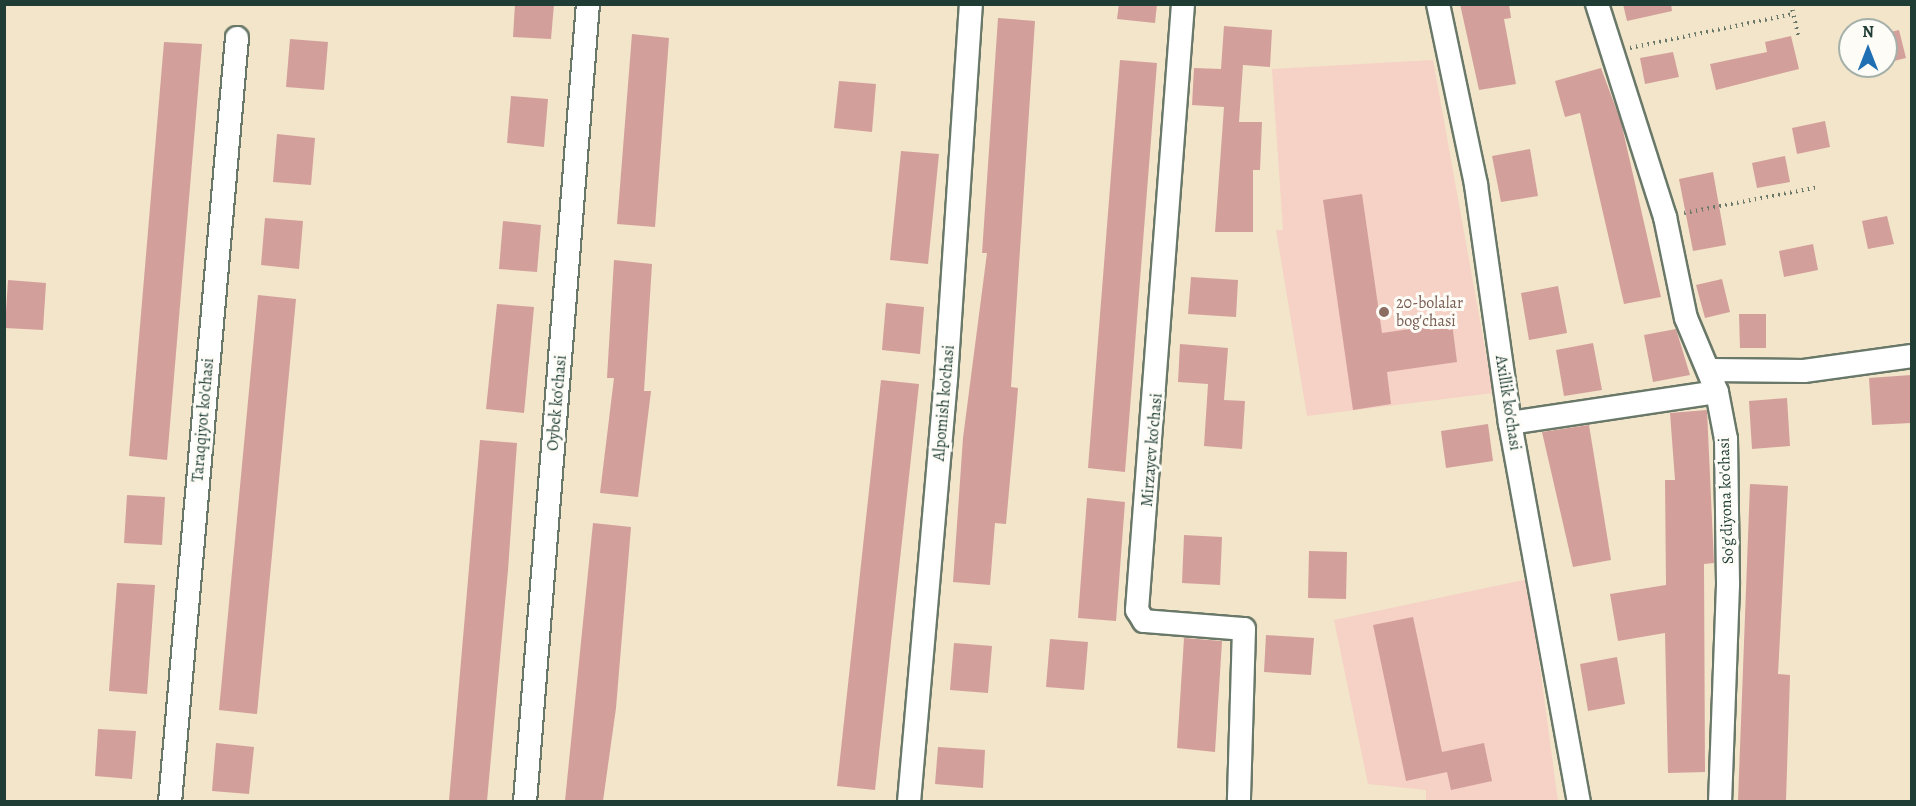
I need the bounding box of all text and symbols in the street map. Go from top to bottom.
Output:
north arrow [1838,18,1898,78]
text: N [1862,21,1874,43]
place label: 20-bolalar bog'chasi [1396,293,1463,331]
marker: 20-bolalar bog'chasi [1377,305,1391,319]
street label: Alpomish ko'chasi [929,344,959,462]
street label: Oybek ko'chasi [543,354,571,452]
street label: Axillik ko'chasi [1491,354,1525,452]
street label: Taraqqiyot ko'chasi [188,357,218,483]
street label: Mirzayev ko'chasi [1137,392,1167,508]
street label: So'g'diyona ko'chasi [1714,437,1738,565]

